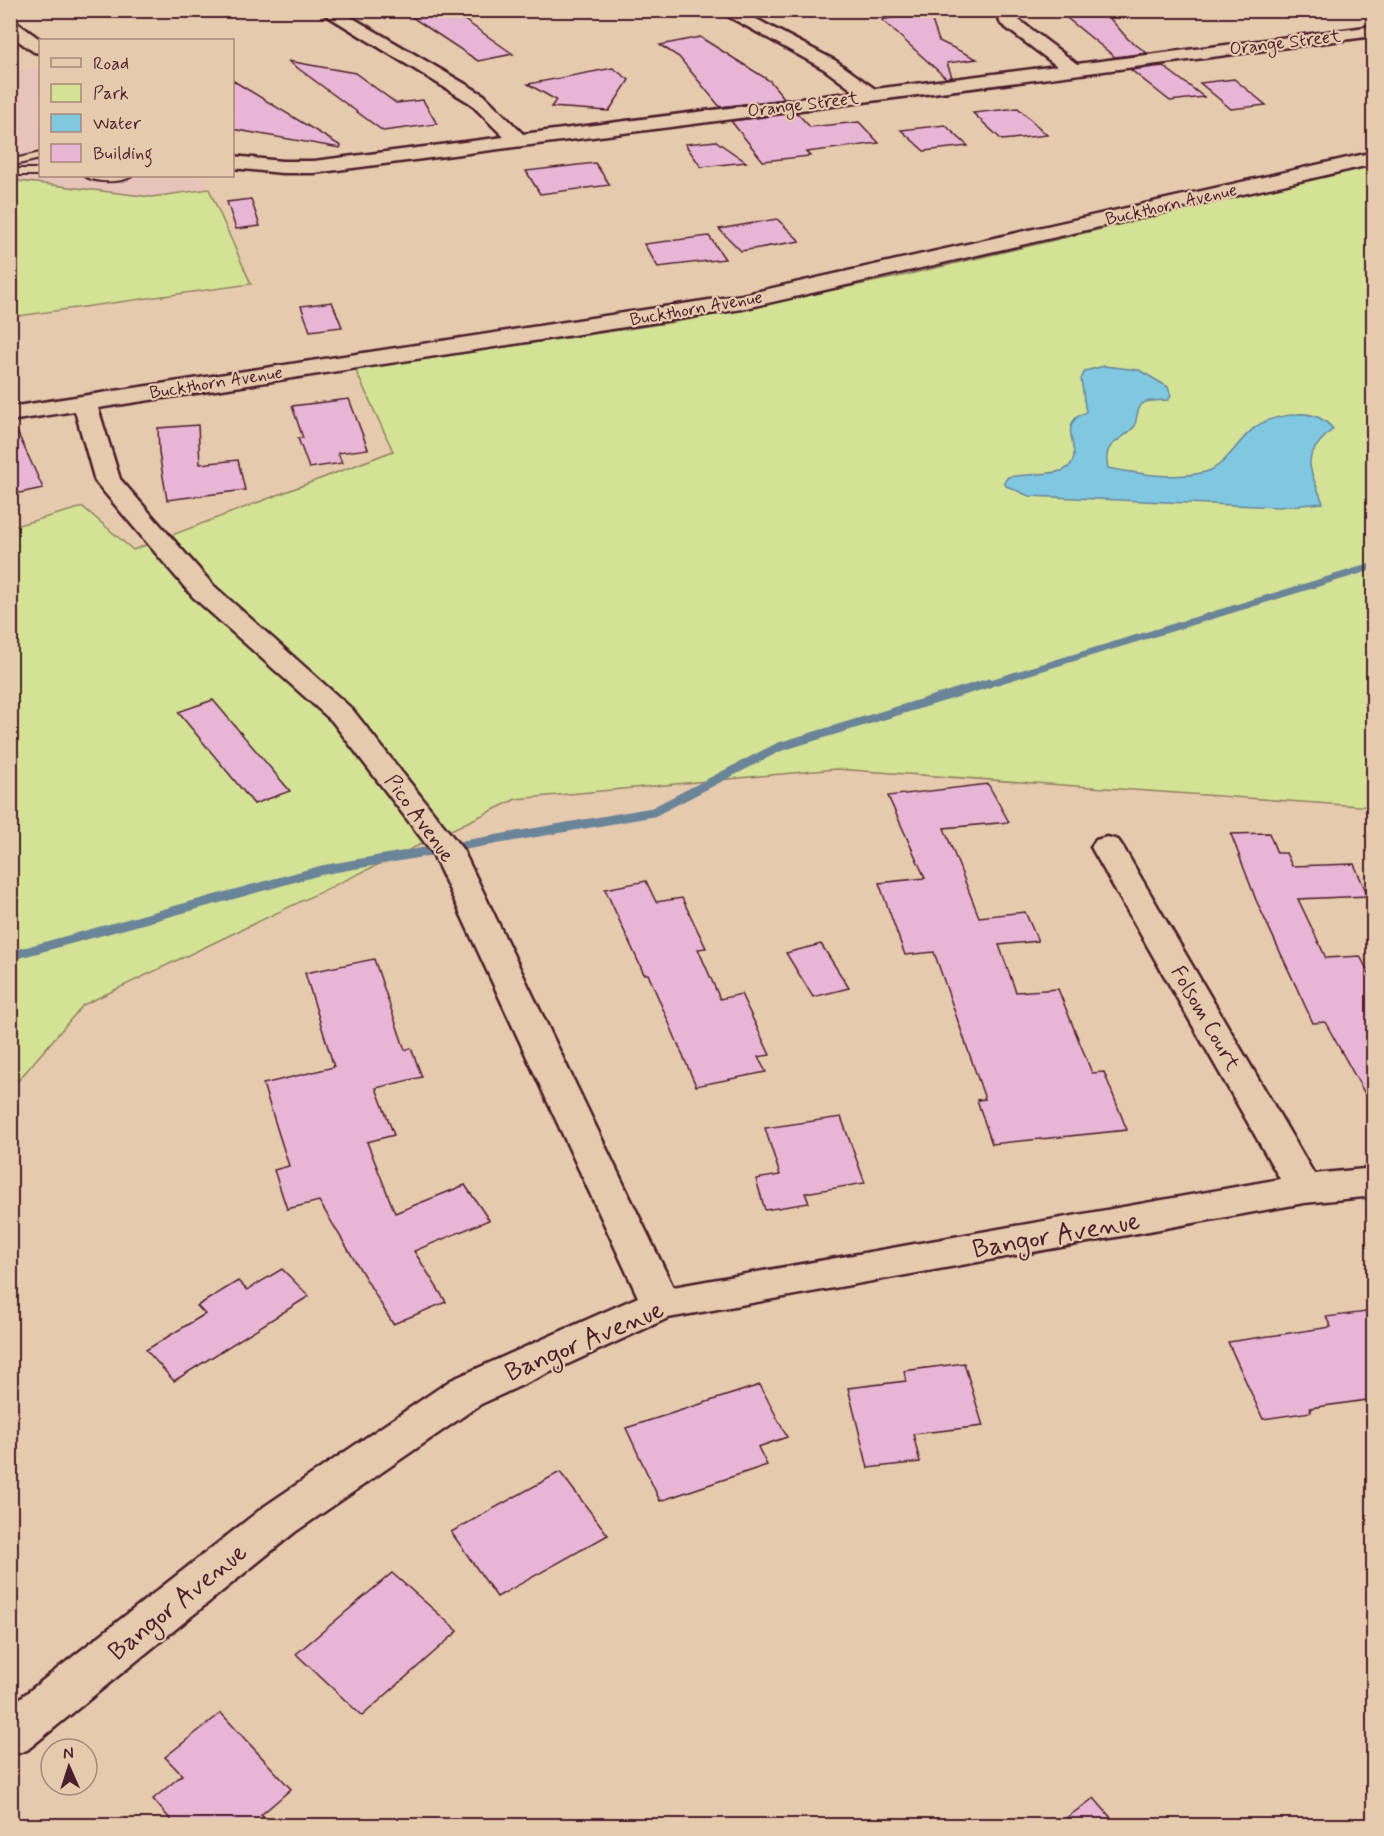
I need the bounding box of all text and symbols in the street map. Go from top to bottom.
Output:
street label: Orange Street [1228,24,1343,63]
legend [39,39,234,177]
text: Road [93,52,129,76]
text: Park [93,82,129,106]
street label: Orange Street [746,86,861,125]
text: Water [93,112,142,136]
text: Building [93,142,153,168]
street label: Buckthorn Avenue [1103,178,1239,232]
street label: Buckthorn Avenue [628,286,764,332]
street label: Buckthorn Avenue [148,361,284,405]
street label: Pico Avenue [378,769,461,868]
street label: Folsom Court [1164,961,1247,1077]
street label: Bangor Avenue [970,1204,1143,1269]
street label: Bangor Avenue [500,1293,670,1392]
street label: Bangor Avenue [102,1536,256,1671]
north arrow [39,1737,99,1797]
text: N [62,1743,74,1764]

